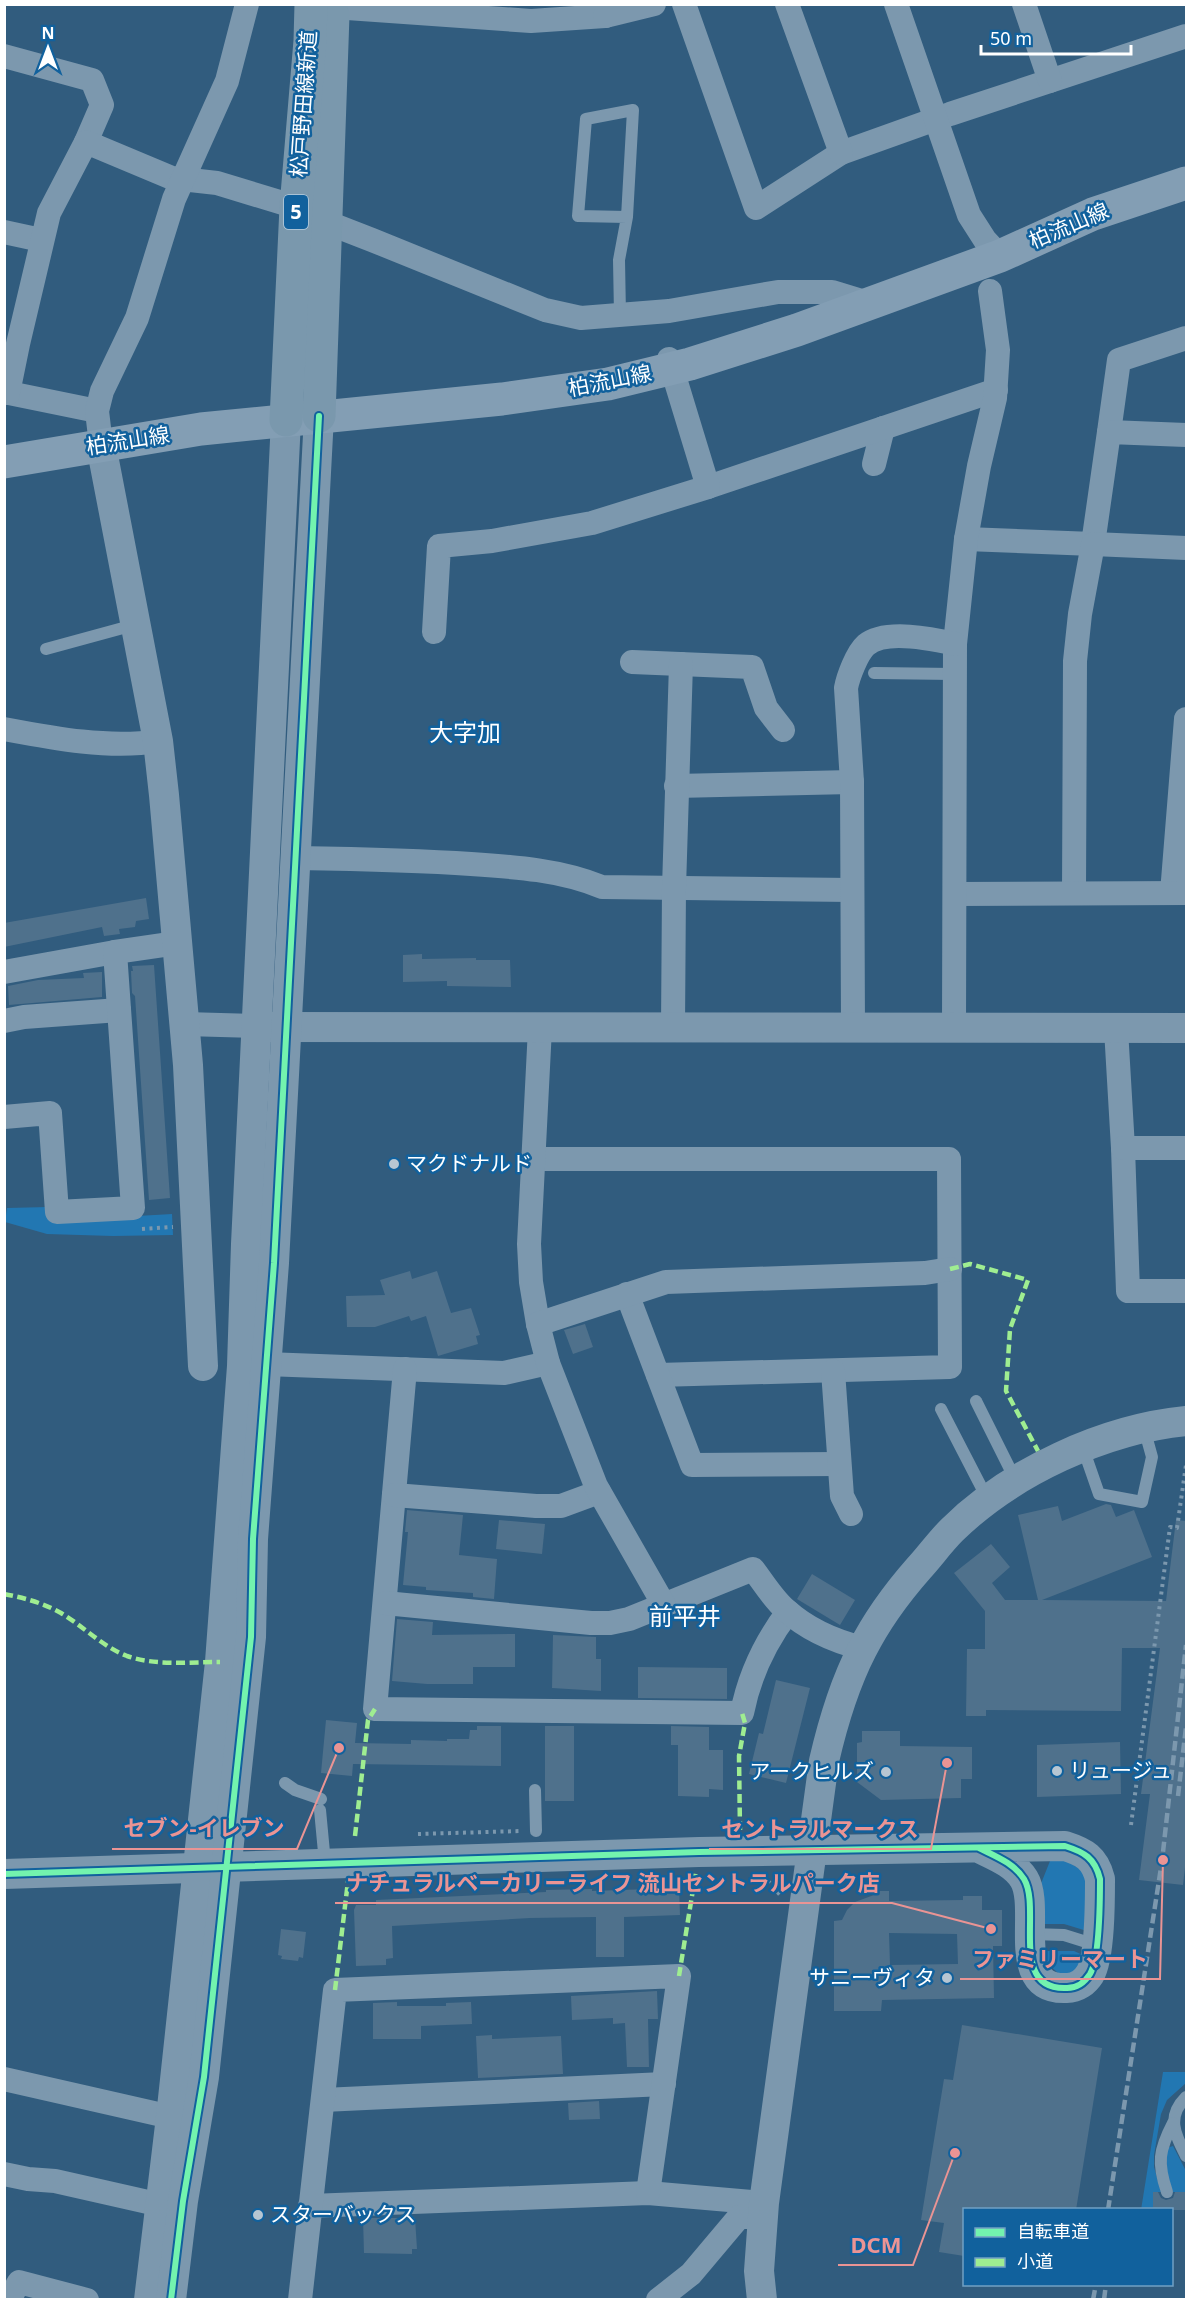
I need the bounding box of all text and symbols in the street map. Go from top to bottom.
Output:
north arrow [18,18,78,78]
scale bar [981,18,1131,56]
text: N [41,22,55,44]
text: 50 m [990,26,1032,50]
street label: 松戸野田線新道 [284,30,322,178]
road number: 5 [284,195,308,229]
street label: 柏流山線 [1024,196,1113,254]
street label: 柏流山線 [566,358,654,402]
street label: 柏流山線 [84,420,172,460]
district label: 大字加 [429,715,501,748]
place label: マクドナルド [406,1149,532,1177]
marker: マクドナルド [387,1157,401,1171]
district label: 前平井 [649,1599,721,1632]
place label: リュージュ [1069,1756,1172,1784]
place label: アークヒルズ [749,1757,874,1785]
marker: リュージュ [1050,1764,1064,1778]
marker: アークヒルズ [879,1765,893,1779]
callout: セブン-イレブン [112,1809,297,1849]
callout: セントラルマークス [709,1809,931,1849]
text: セブン-イレブン [123,1812,285,1842]
text: セントラルマークス [721,1813,919,1843]
callout: ナチュラルベーカリーライフ 流山セントラルパーク店 [335,1863,892,1903]
text: ナチュラルベーカリーライフ 流山セントラルパーク店 [346,1867,880,1897]
callout: ファミリーマート [960,1939,1160,1979]
text: ファミリーマート [972,1943,1148,1973]
place label: サニーヴィタ [809,1963,935,1991]
marker: サニーヴィタ [940,1971,954,1985]
place label: スターバックス [270,2200,416,2228]
marker: スターバックス [251,2208,265,2222]
legend [963,2208,1173,2286]
text: 自転車道 [1017,2219,1089,2243]
callout: DCM [838,2225,913,2265]
text: DCM [851,2229,901,2259]
text: 小道 [1017,2249,1053,2273]

